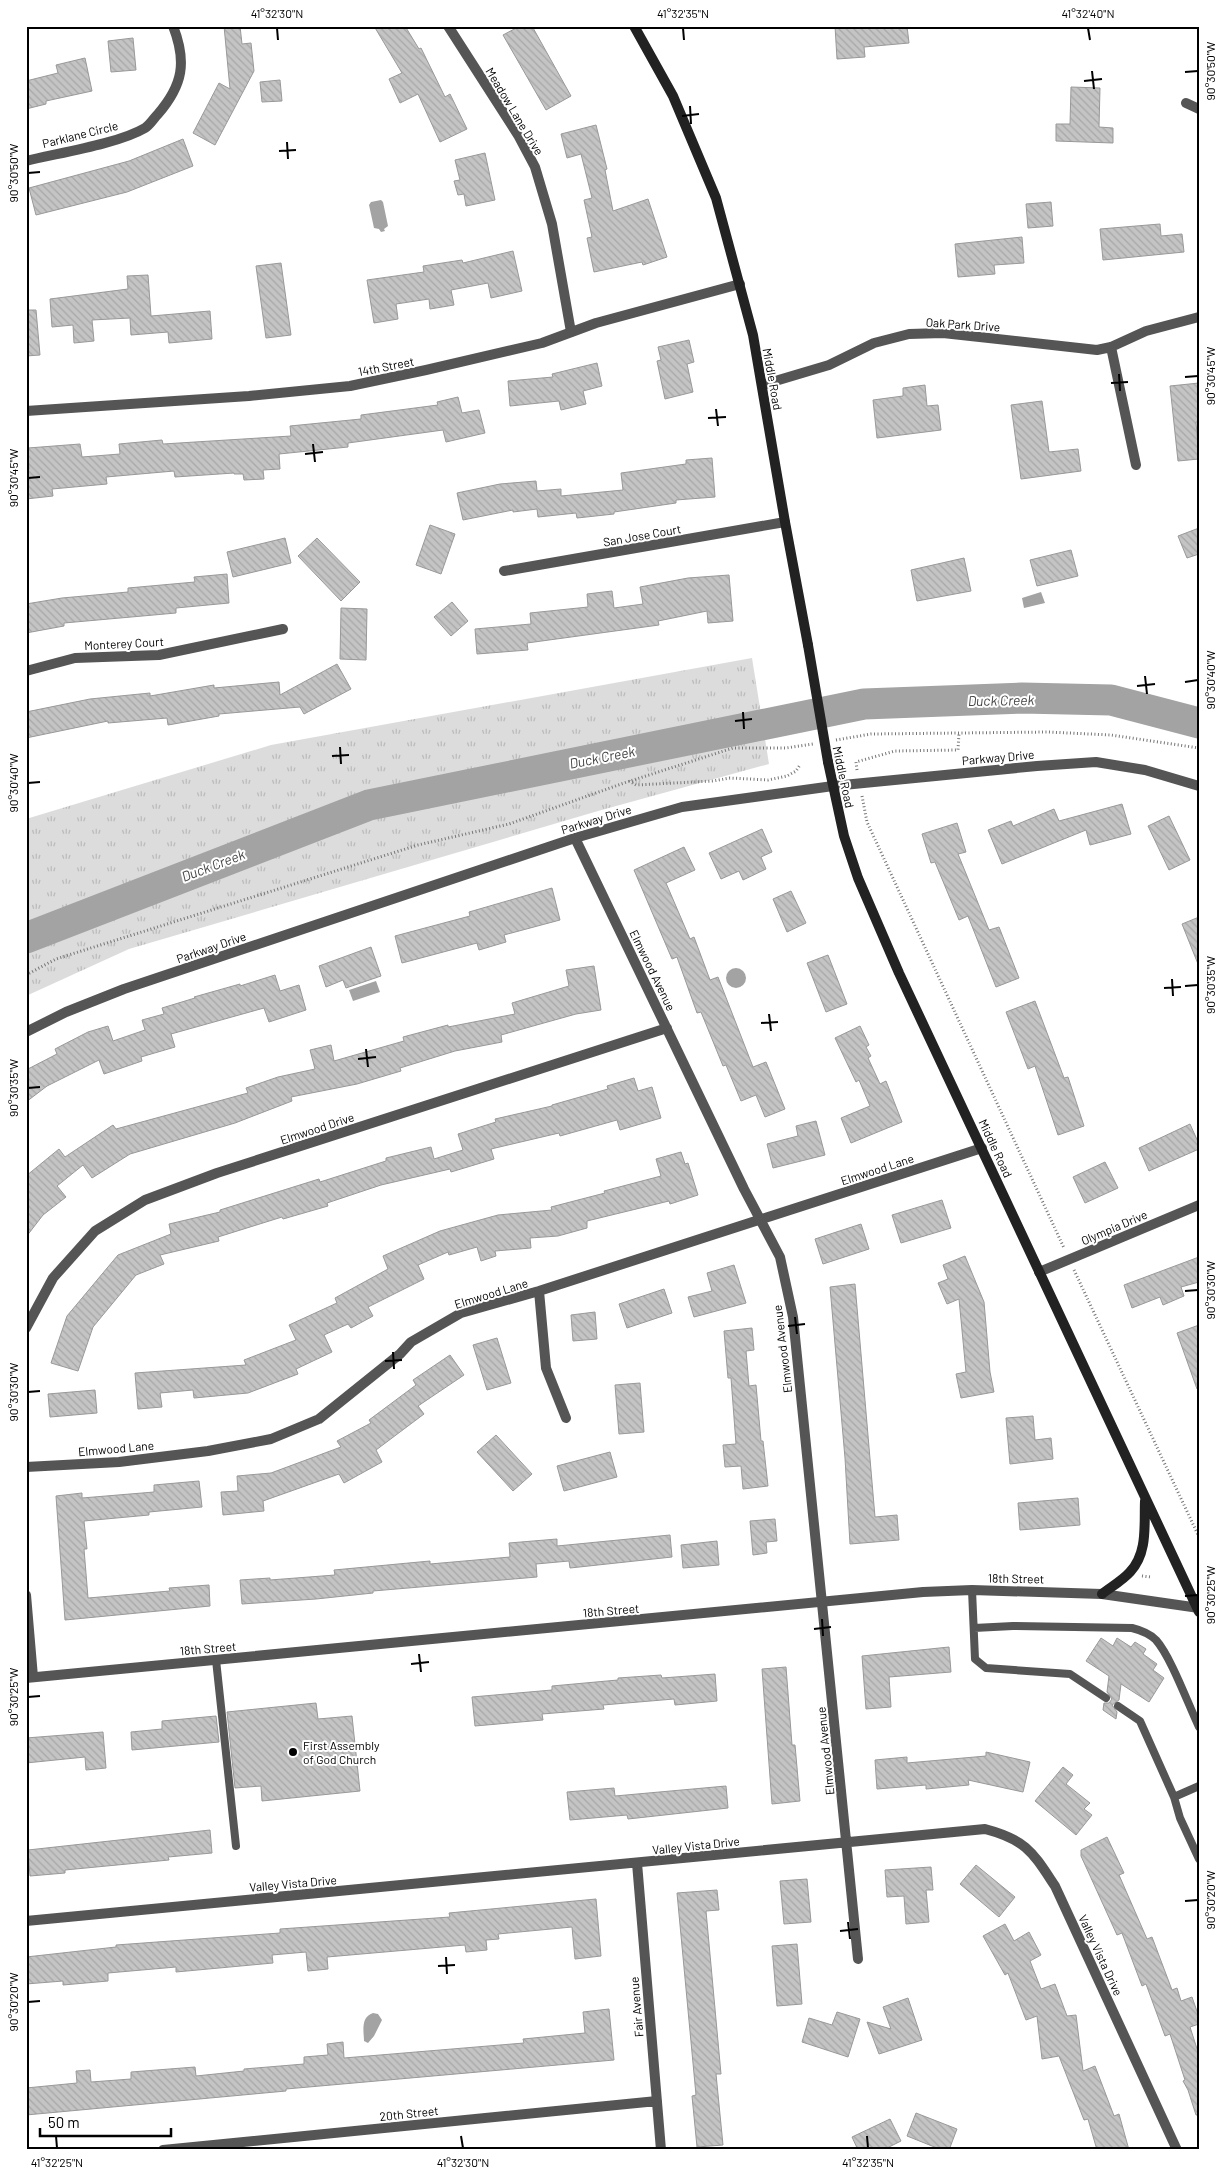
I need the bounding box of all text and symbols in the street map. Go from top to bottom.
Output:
text: 41°32'30"N [251,6,303,20]
text: 41°32'35"N [657,6,709,20]
text: 41°32'40"N [1061,6,1115,20]
text: 90°30'50"W [1203,41,1217,100]
street label: Meadow Lane Drive [483,65,547,157]
street label: Parklane Circle [41,118,119,150]
text: 90°30'50"W [6,143,20,202]
street label: Oak Park Drive [925,314,1001,334]
text: 90°30'45"W [1203,346,1217,405]
street label: Middle Road [761,347,785,411]
street label: 14th Street [357,354,415,378]
text: 90°30'45"W [6,448,20,507]
street label: San Jose Court [602,521,682,549]
street label: Monterey Court [84,634,164,652]
text: 90°30'40"W [1203,650,1217,710]
water label: Duck Creek [968,691,1035,709]
water label: Duck Creek [568,742,636,772]
street label: Middle Road [831,745,857,809]
street label: Parkway Drive [961,747,1035,767]
text: 90°30'40"W [6,753,20,813]
street label: Parkway Drive [559,802,633,836]
water label: Duck Creek [179,845,247,885]
street label: Elmwood Avenue [627,927,679,1013]
street label: Parkway Drive [174,929,248,965]
text: 90°30'35"W [1203,955,1217,1014]
text: 90°30'35"W [6,1058,20,1117]
street label: Elmwood Drive [278,1109,356,1147]
street label: Middle Road [976,1117,1016,1179]
street label: Elmwood Lane [839,1151,915,1187]
street label: Olympia Drive [1079,1207,1149,1247]
text: 90°30'30"W [1203,1260,1217,1319]
street label: Elmwood Lane [453,1275,529,1311]
street label: Elmwood Avenue [770,1304,794,1394]
text: 90°30'30"W [6,1362,20,1421]
street label: Elmwood Lane [78,1438,154,1458]
text: 90°30'25"W [1203,1565,1217,1624]
street label: 18th Street [988,1571,1044,1585]
street label: 18th Street [582,1601,640,1619]
street label: 18th Street [179,1639,237,1657]
text: 90°30'25"W [6,1667,20,1726]
street label: Elmwood Avenue [813,1706,837,1796]
place label: First Assembly of God Church [303,1738,380,1766]
marker: First Assembly of God Church [287,1746,299,1758]
street label: Valley Vista Drive [652,1833,740,1857]
text: 90°30'20"W [1203,1870,1217,1930]
street label: Valley Vista Drive [249,1872,337,1894]
street label: Valley Vista Drive [1076,1912,1126,1998]
text: 90°30'20"W [6,1972,20,2032]
street label: Fair Avenue [626,1976,646,2038]
street label: 20th Street [379,2103,439,2123]
scale bar [40,2106,171,2138]
text: 50 m [48,2113,80,2131]
text: 41°32'25"N [31,2155,83,2169]
text: 41°32'30"N [437,2155,489,2169]
text: 41°32'35"N [842,2155,894,2169]

